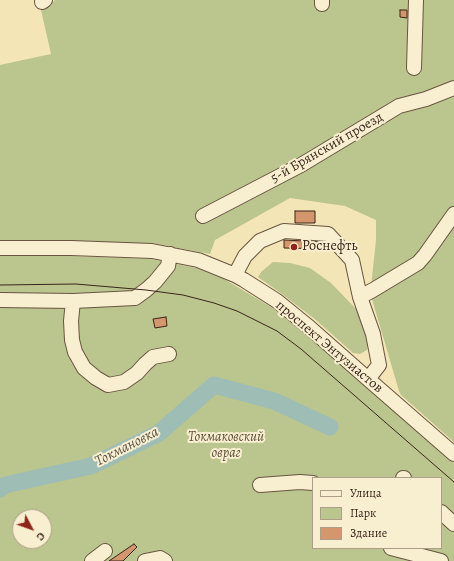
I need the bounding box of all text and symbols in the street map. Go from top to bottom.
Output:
street label: 5-й Брянский проезд [268,109,386,187]
place label: Роснефть [302,239,358,255]
marker: Роснефть [289,242,299,252]
street label: проспект Энтузиастов [272,297,386,397]
water label: Токмановка [92,423,162,471]
park label: Токмаковский овраг [188,430,264,462]
legend [312,477,442,549]
text: Улица [350,485,381,501]
text: Парк [350,505,376,521]
north arrow [12,509,52,549]
text: Здание [350,525,387,541]
text: С [33,529,49,544]

